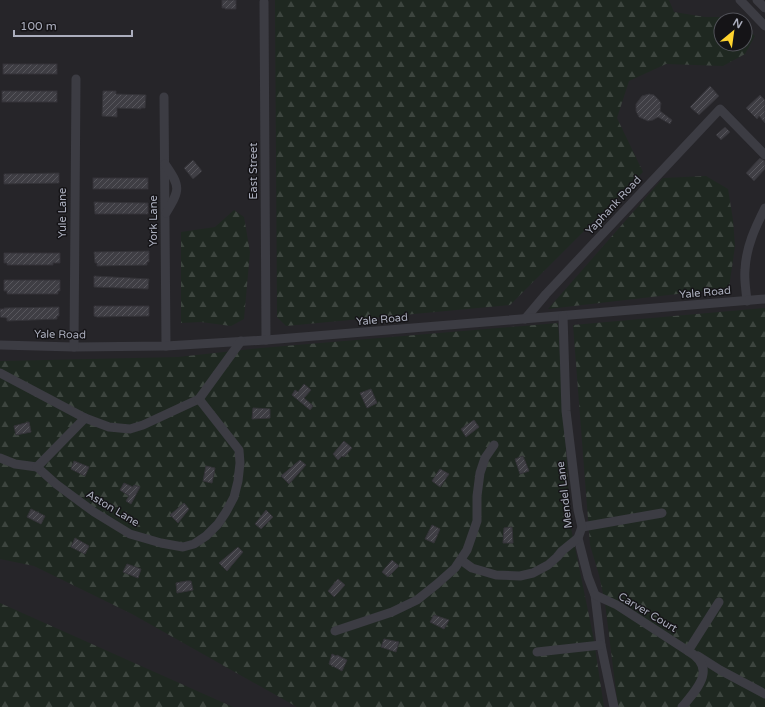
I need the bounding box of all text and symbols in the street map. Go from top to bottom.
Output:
scale bar [14,12,132,38]
north arrow [713,12,753,52]
text: N [731,16,745,32]
text: 100 m [20,19,57,33]
street label: East Street [247,143,260,199]
street label: Yaphank Road [583,173,644,237]
street label: Yule Lane [56,188,69,238]
street label: York Lane [147,195,160,247]
street label: Yale Road [679,284,731,301]
street label: Yale Road [356,311,408,328]
street label: Yale Road [34,328,86,341]
street label: Mendel Lane [554,461,575,529]
street label: Aston Lane [84,488,141,529]
street label: Carver Court [616,590,680,635]

